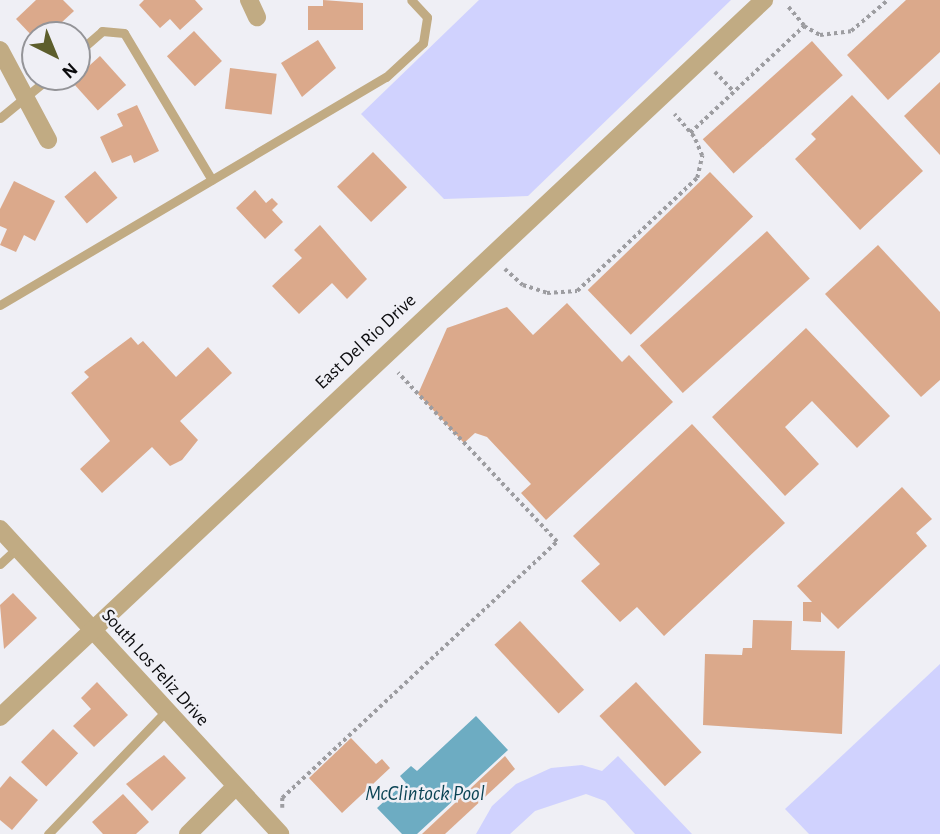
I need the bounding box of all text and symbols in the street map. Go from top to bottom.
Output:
north arrow [21,21,91,91]
text: N [58,59,81,82]
street label: East Del Rio Drive [311,289,421,395]
street label: South Los Feliz Drive [96,605,214,731]
water label: McClintock Pool [365,781,485,807]

